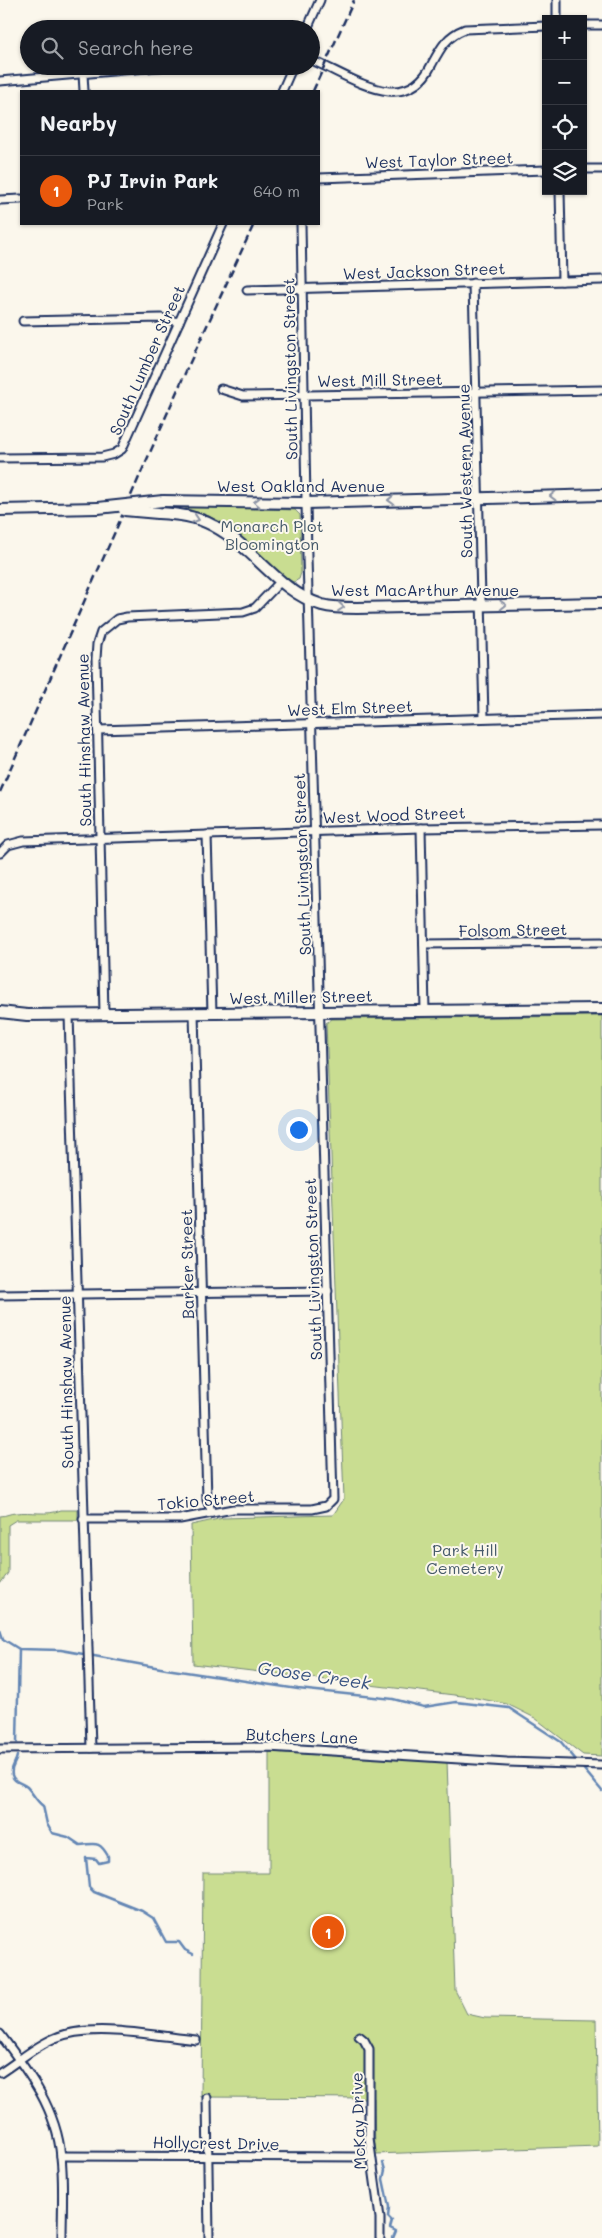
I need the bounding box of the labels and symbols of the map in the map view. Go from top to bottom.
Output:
street label: West Taylor Street [364,146,514,173]
street label: West Jackson Street [342,257,506,284]
street label: South Livingston Street [277,278,302,460]
street label: South Lumber Street [104,281,189,438]
street label: West Mill Street [317,368,443,391]
street label: South Western Avenue [452,384,477,558]
street label: West Oakland Avenue [217,475,385,496]
one-way arrow [549,491,557,501]
one-way arrow [387,495,394,505]
one-way arrow [253,497,260,507]
one-way arrow [191,513,200,523]
park label: Monarch Plot Bloomington [221,515,323,554]
street label: West MacArthur Avenue [331,579,519,600]
one-way arrow [499,600,507,611]
one-way arrow [337,601,345,612]
street label: South Hinshaw Avenue [71,653,96,827]
street label: West Elm Street [287,695,413,720]
street label: South Livingston Street [288,772,315,956]
street label: West Wood Street [322,802,466,827]
street label: Folsom Street [459,918,567,941]
street label: West Miller Street [229,985,373,1008]
your location [286,1117,312,1143]
street label: South Livingston Street [299,1177,326,1361]
street label: Barker Street [175,1209,198,1319]
street label: South Hinshaw Avenue [53,1295,78,1469]
street label: Tokio Street [157,1485,255,1514]
park label: Park Hill Cemetery [426,1539,504,1578]
water label: Goose Creek [256,1655,373,1695]
street label: Butchers Lane [246,1723,358,1748]
pin: 1 [312,1913,344,1951]
street label: McKay Drive [345,2072,370,2170]
street label: Hollycrest Drive [152,2131,280,2154]

